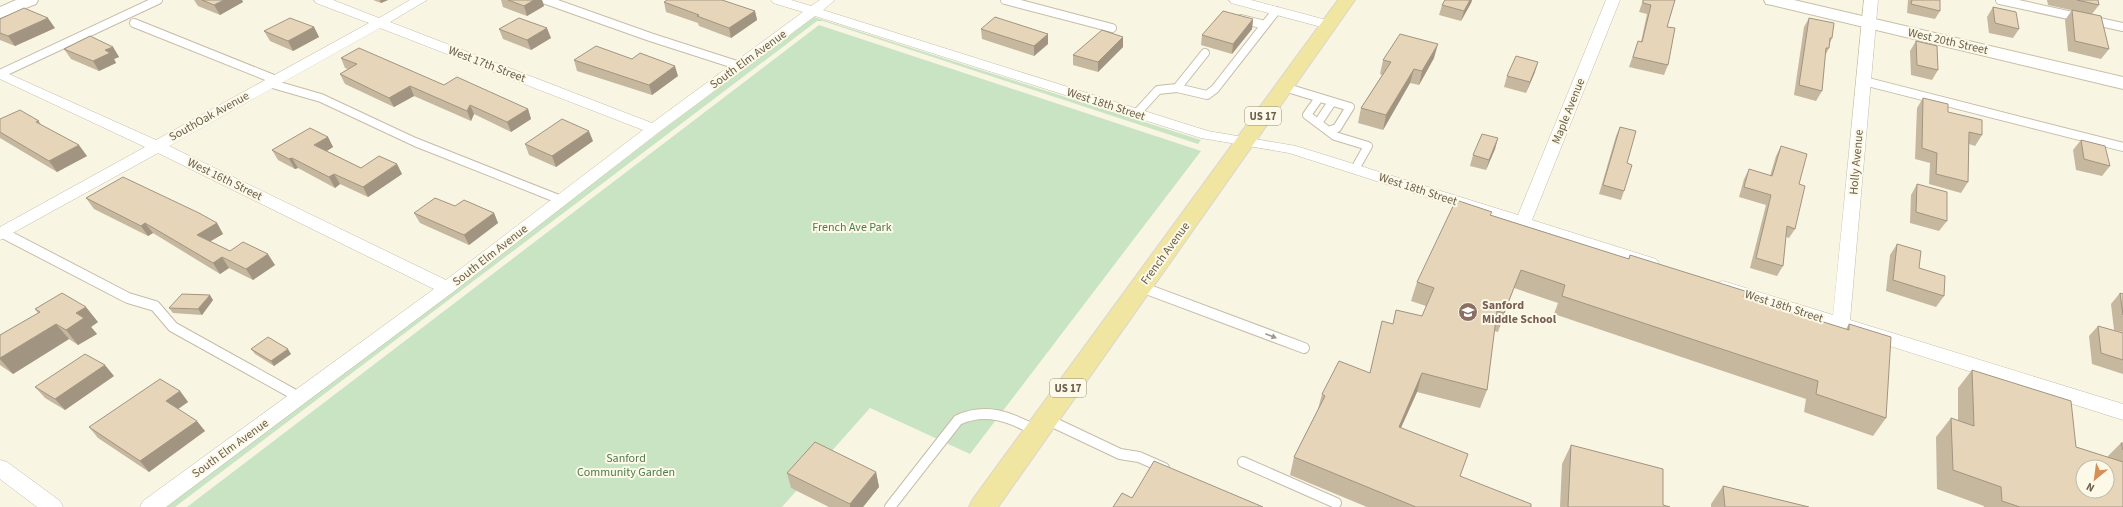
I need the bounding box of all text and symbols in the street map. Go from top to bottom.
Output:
street label: West 20th Street [1906,24,1990,59]
street label: South Elm Avenue [706,26,790,93]
street label: West 17th Street [446,42,528,87]
street label: Maple Avenue [1548,76,1589,147]
street label: West 18th Street [1064,84,1147,125]
street label: SouthOak Avenue [166,87,252,146]
road number: US 17 [1245,107,1281,125]
street label: Holly Avenue [1845,129,1868,195]
street label: West 16th Street [184,154,265,205]
street label: West 18th Street [1376,169,1459,210]
street label: French Avenue [1137,218,1194,288]
park label: French Ave Park [812,219,892,236]
street label: South Elm Avenue [449,221,531,290]
street label: West 18th Street [1742,286,1825,327]
place label: Sanford Middle School [1482,297,1557,328]
school or university icon: Sanford Middle School [1457,301,1479,323]
one-way arrow [1266,333,1278,339]
road number: US 17 [1050,379,1086,397]
street label: South Elm Avenue [188,415,272,482]
park label: Sanford Community Garden [577,450,675,481]
north arrow [2075,459,2115,499]
text: N [2084,479,2097,496]

